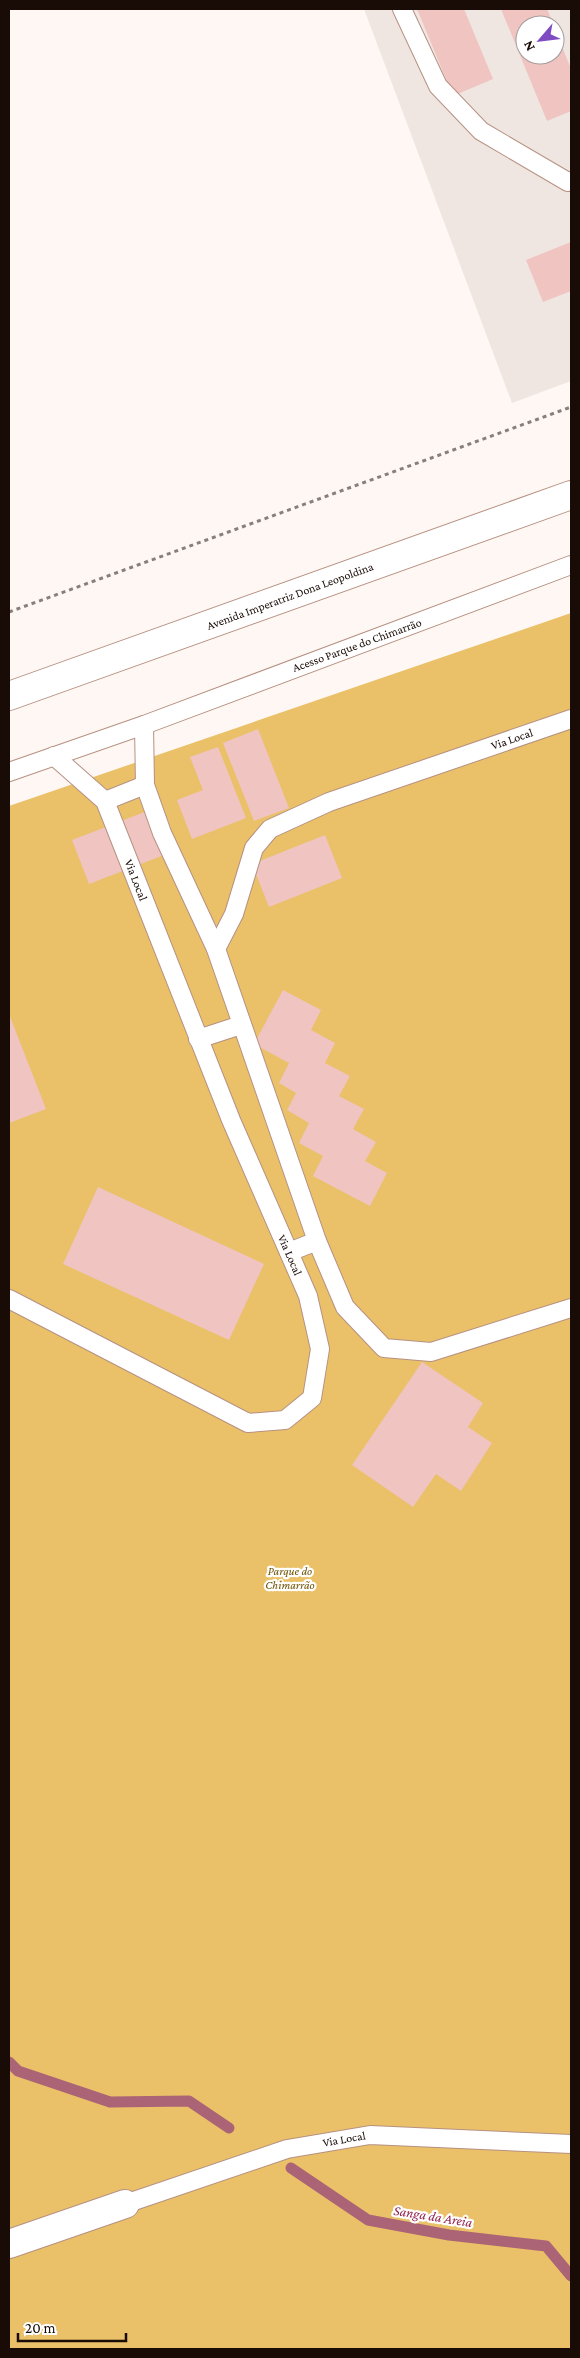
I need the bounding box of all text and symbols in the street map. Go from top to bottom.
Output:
north arrow [515,15,565,65]
text: N [519,38,538,54]
street label: Avenida Imperatriz Dona Leopoldina [205,559,376,633]
street label: Acesso Parque do Chimarrão [291,615,423,675]
street label: Via Local [489,725,535,753]
street label: Via Local [122,857,150,903]
street label: Via Local [275,1232,305,1278]
park label: Parque do Chimarrão [265,1564,315,1592]
street label: Via Local [321,2128,367,2150]
water label: Sanga da Areia [392,2202,474,2230]
scale bar [18,2310,125,2342]
text: 20 m [25,2320,56,2336]

